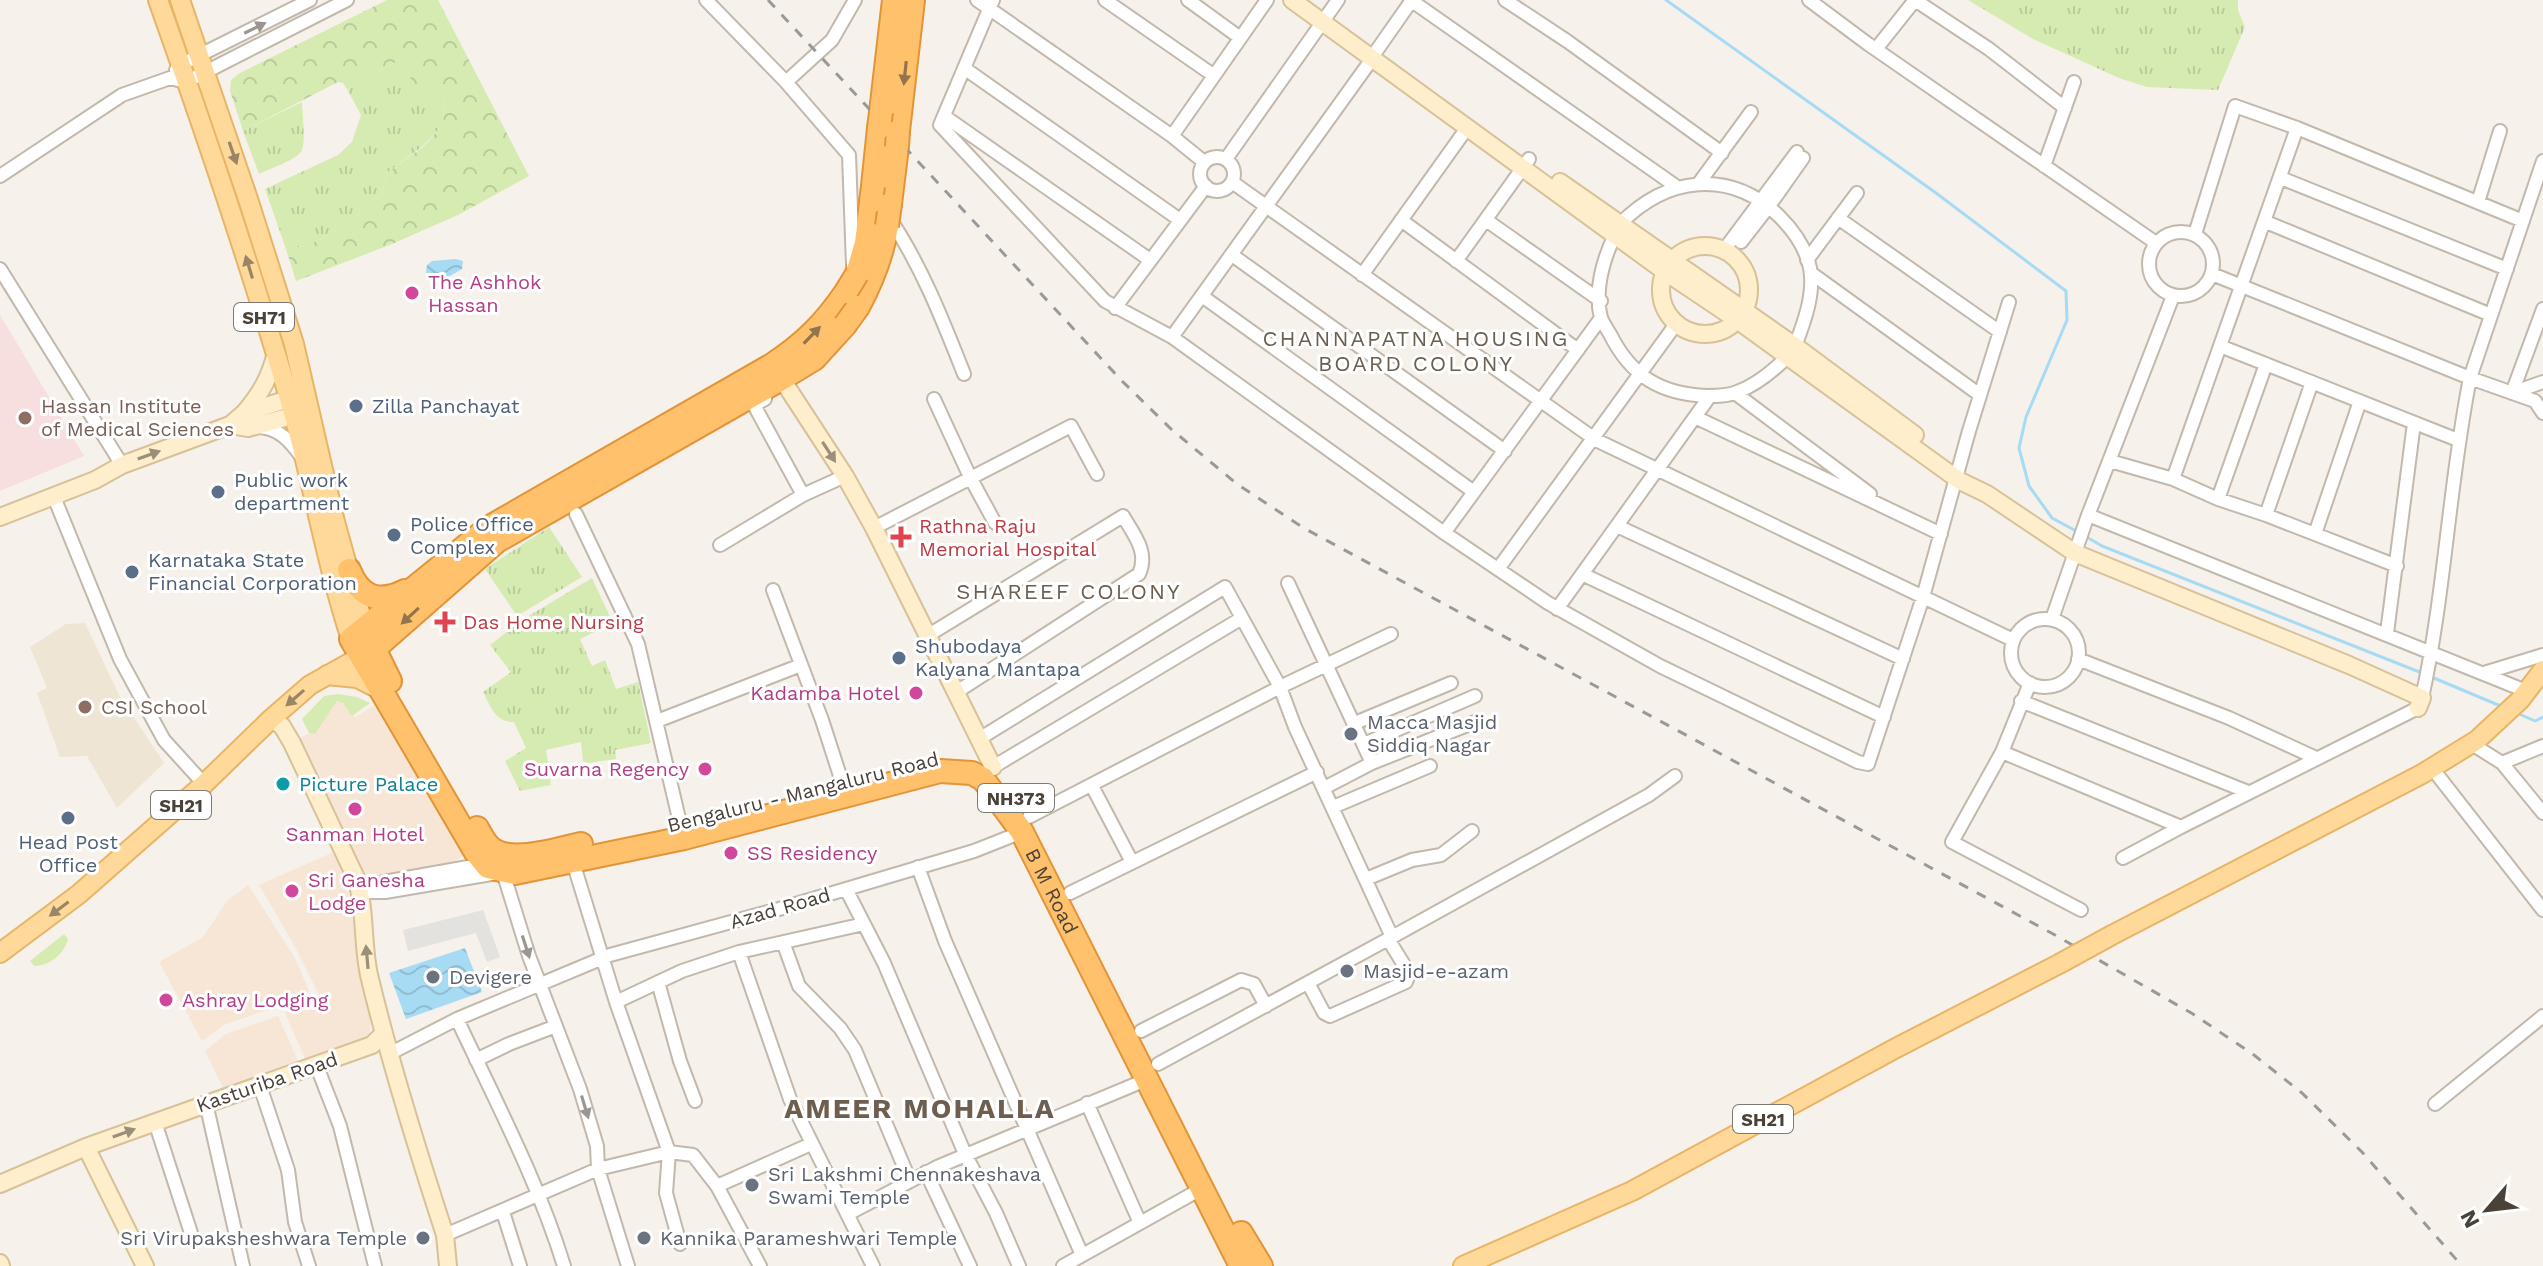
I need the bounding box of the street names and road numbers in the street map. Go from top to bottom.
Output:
road number: SH71 [234,303,294,331]
street label: Bengaluru - Mangaluru Road [665,747,941,837]
road number: NH373 [978,784,1054,812]
road number: SH21 [151,791,211,819]
street label: B M Road [1020,844,1083,938]
street label: Azad Road [727,882,833,934]
street label: Kasturiba Road [193,1047,341,1117]
road number: SH21 [1733,1105,1793,1133]

